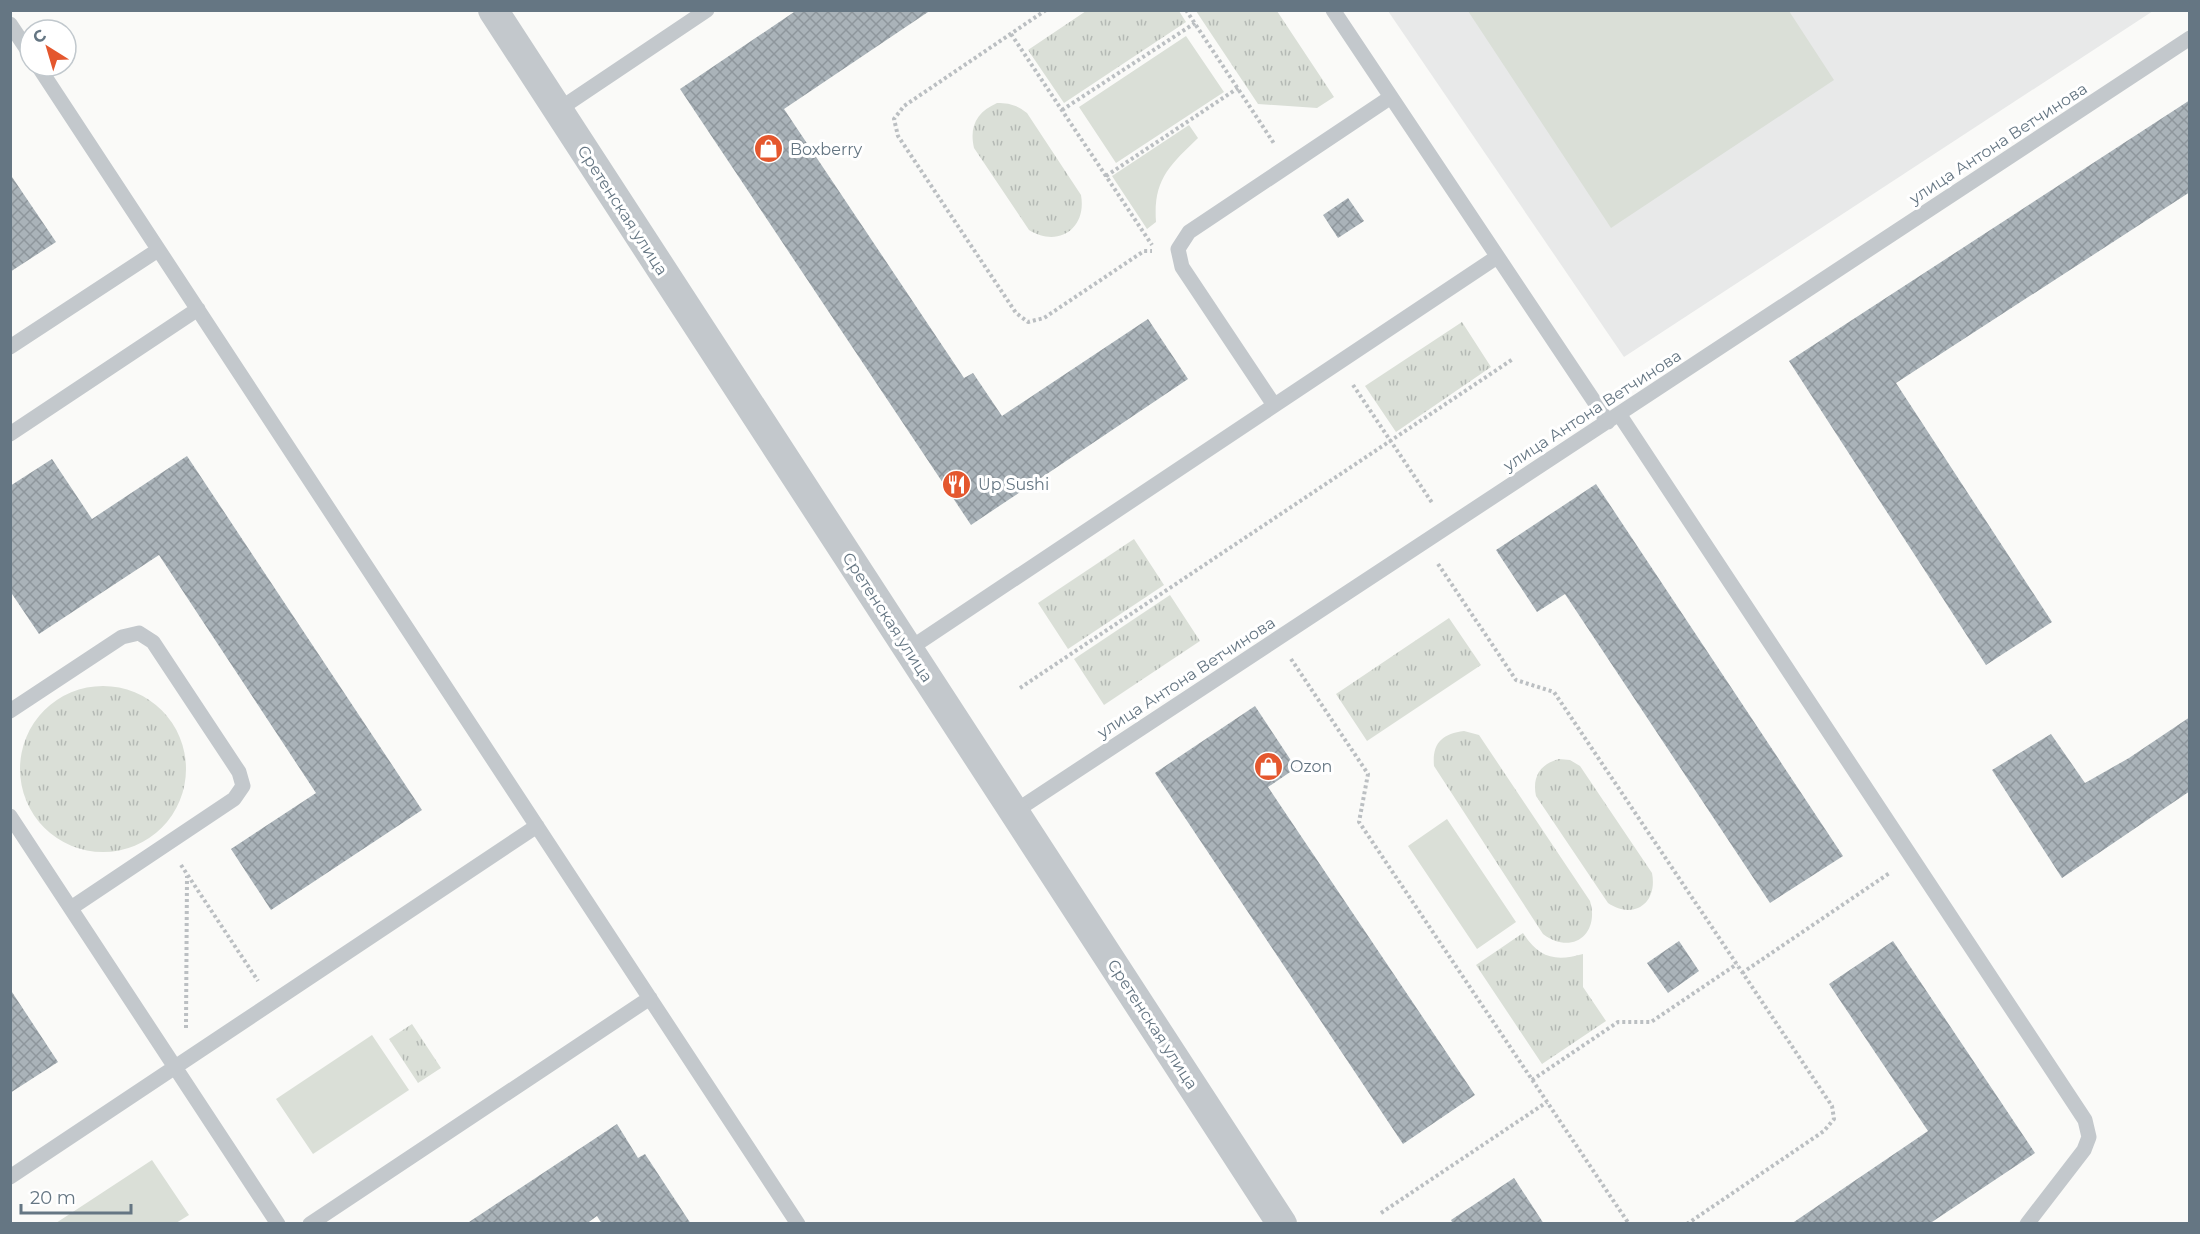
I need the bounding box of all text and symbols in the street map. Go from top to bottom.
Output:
north arrow [18,18,78,78]
text: С [29,25,50,48]
street label: улица Антона Ветчинова [1905,79,2091,209]
shop icon: Boxberry [753,133,785,165]
place label: Boxberry [790,140,862,159]
street label: Сретенская улица [573,142,672,279]
street label: улица Антона Ветчинова [1499,346,1685,476]
restaurant icon: Up Sushi [941,468,973,500]
place label: Up Sushi [978,475,1049,494]
street label: Сретенская улица [838,549,937,686]
street label: улица Антона Ветчинова [1093,613,1279,743]
shop icon: Ozon [1253,750,1285,782]
place label: Ozon [1290,757,1332,776]
street label: Сретенская улица [1103,956,1202,1093]
scale bar [21,1177,130,1215]
text: 20 m [30,1187,76,1209]

